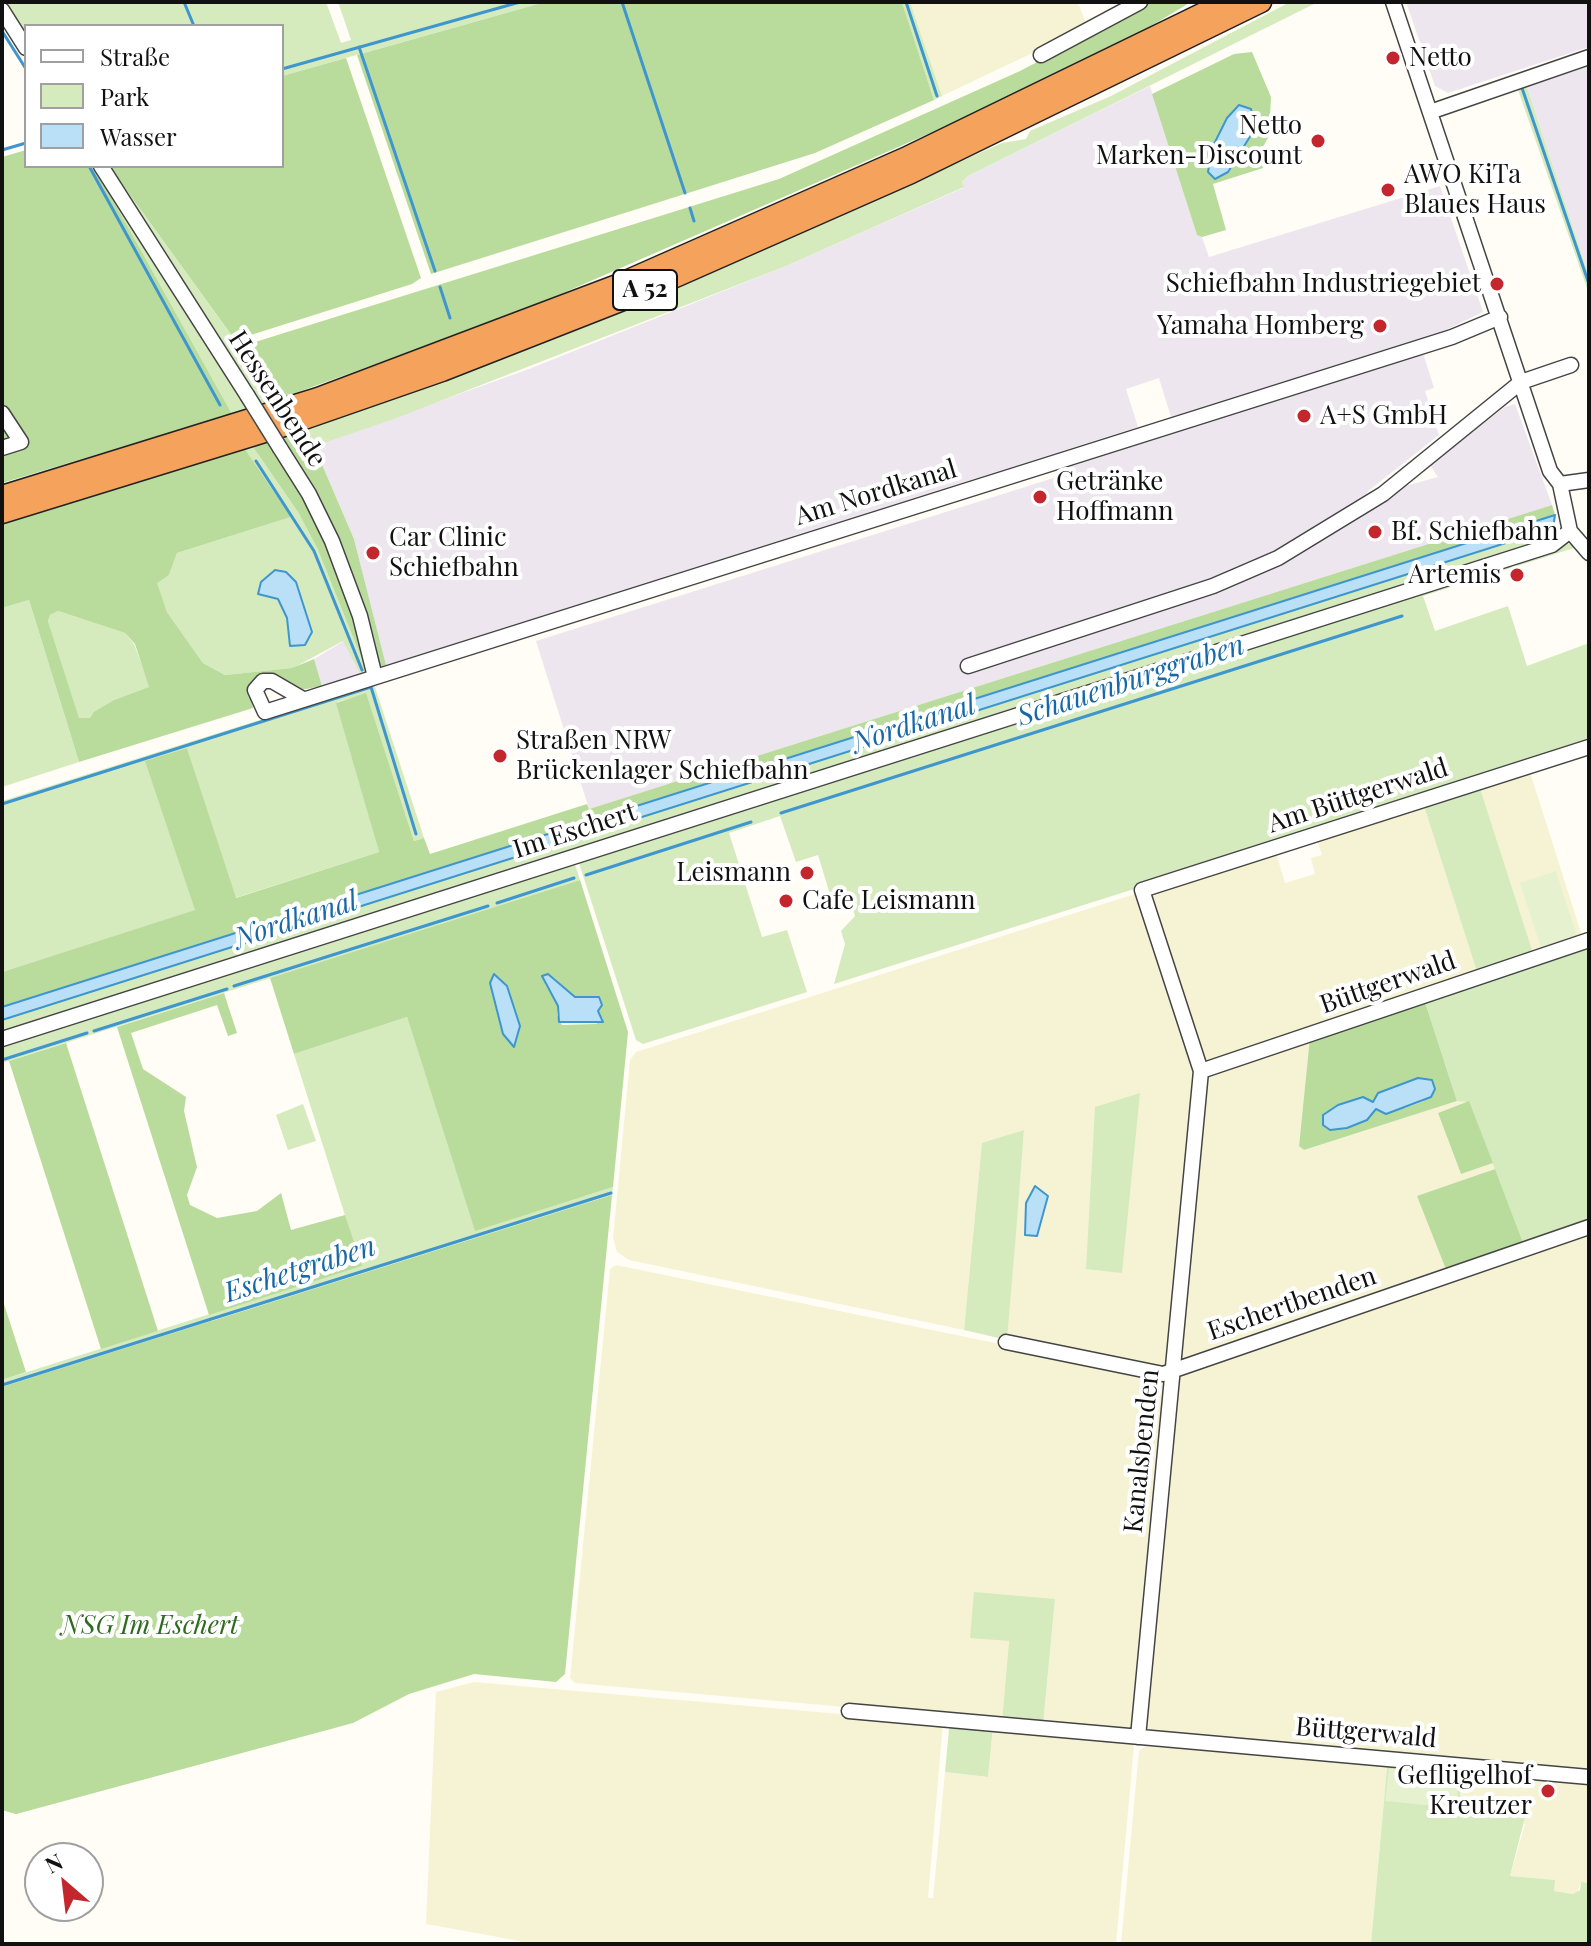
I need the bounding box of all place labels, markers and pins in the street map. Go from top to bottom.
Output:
place label: Netto [1409,42,1472,74]
marker: Netto [1384,49,1402,67]
place label: Netto Marken-Discount [1096,110,1302,172]
marker: Netto Marken-Discount [1309,132,1327,150]
place label: AWO KiTa Blaues Haus [1404,159,1546,220]
marker: AWO KiTa Blaues Haus [1379,181,1397,199]
place label: Schiefbahn Industriegebiet [1166,268,1481,300]
marker: Schiefbahn Industriegebiet [1488,275,1506,293]
place label: Yamaha Homberg [1157,310,1364,342]
marker: Yamaha Homberg [1371,317,1389,335]
place label: A+S GmbH [1320,400,1447,432]
marker: A+S GmbH [1295,407,1313,425]
place label: Getränke Hoffmann [1056,466,1174,528]
marker: Getränke Hoffmann [1031,488,1049,506]
place label: Bf. Schiefbahn [1391,516,1558,548]
place label: Car Clinic Schiefbahn [389,522,519,584]
marker: Bf. Schiefbahn [1366,523,1384,541]
marker: Car Clinic Schiefbahn [364,544,382,562]
place label: Artemis [1408,559,1501,591]
marker: Artemis [1508,566,1526,584]
place label: Straßen NRW Brückenlager Schiefbahn [516,725,808,786]
marker: Straßen NRW Brückenlager Schiefbahn [491,747,509,765]
place label: Leismann [676,857,791,889]
marker: Leismann [798,864,816,882]
place label: Cafe Leismann [802,885,975,917]
marker: Cafe Leismann [777,892,795,910]
place label: Geflügelhof Kreutzer [1397,1760,1532,1822]
marker: Geflügelhof Kreutzer [1539,1782,1557,1800]

